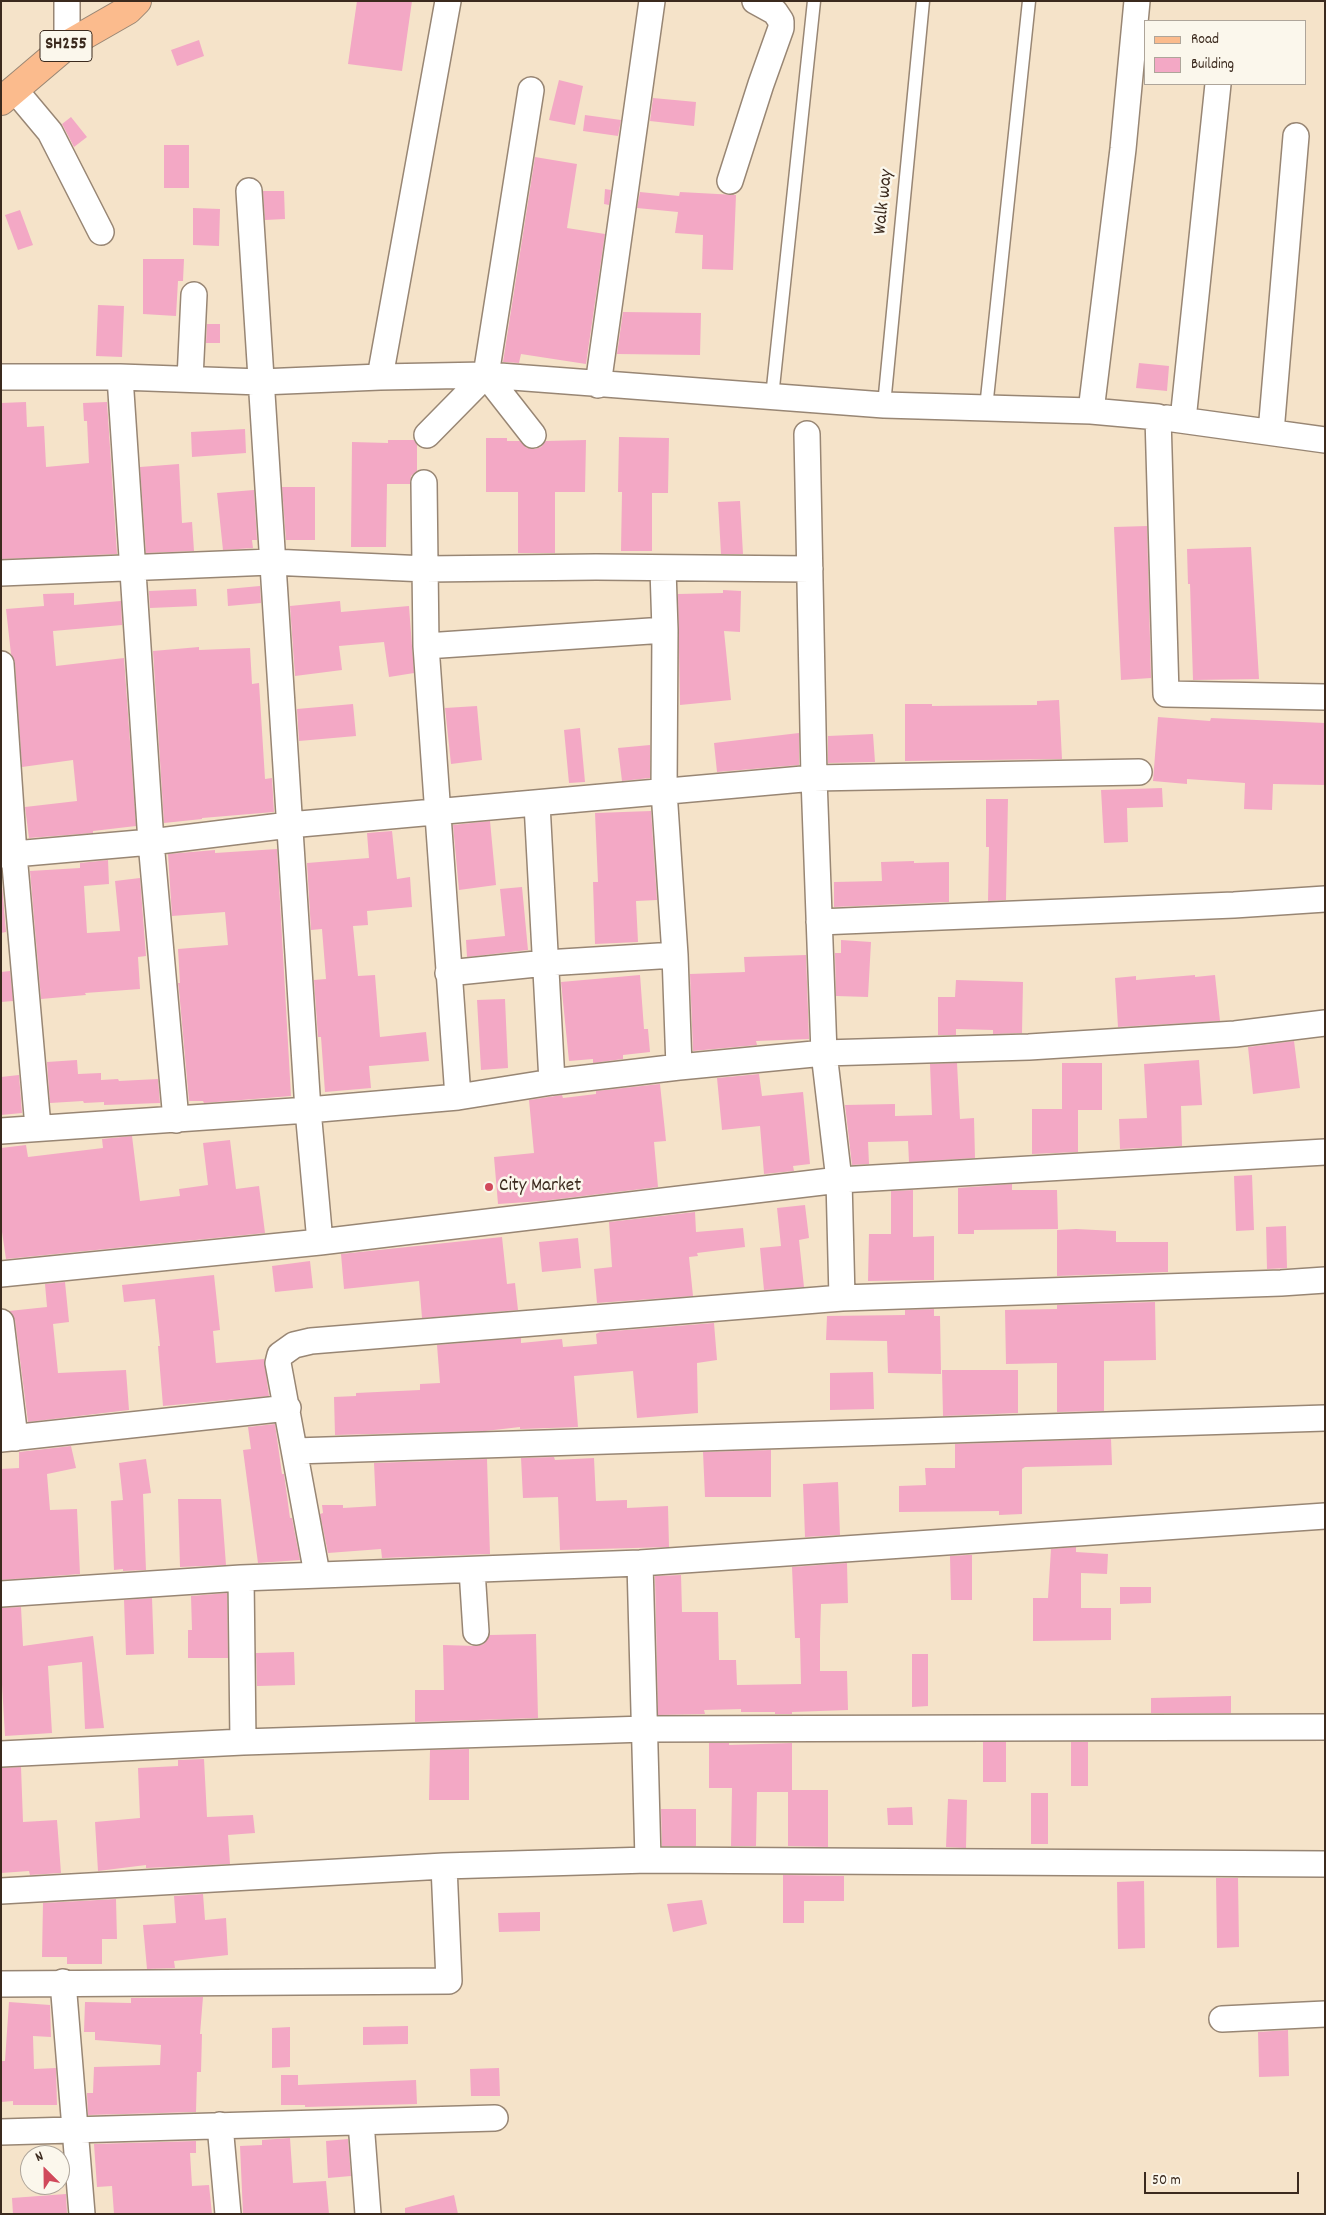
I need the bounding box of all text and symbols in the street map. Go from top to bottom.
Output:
legend [1144,20,1306,85]
text: Road [1191,29,1219,51]
road number: SH255 [40,30,92,61]
text: Building [1191,54,1234,76]
street label: Walk way [870,168,900,236]
place label: City Market [499,1176,581,1198]
marker: City Market [483,1181,495,1193]
north arrow [20,2145,70,2195]
text: N [32,2147,47,2168]
scale bar [1146,2162,1301,2194]
text: 50 m [1152,2170,1181,2192]

